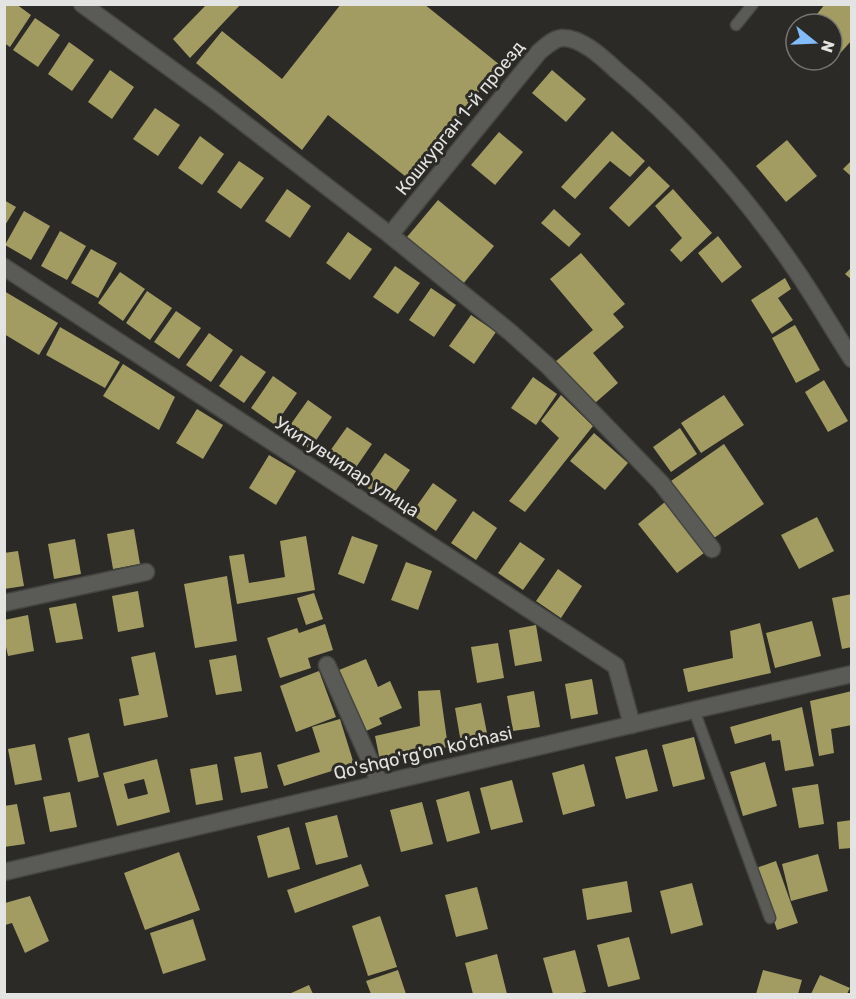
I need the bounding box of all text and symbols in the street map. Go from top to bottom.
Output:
north arrow [784,12,844,72]
street label: Кошкурган 1-й проезд [391,36,529,200]
text: N [817,38,839,55]
street label: Укитувчилар улица [271,412,423,522]
street label: Qo'shqo'rg'on ko'chasi [332,722,514,784]

